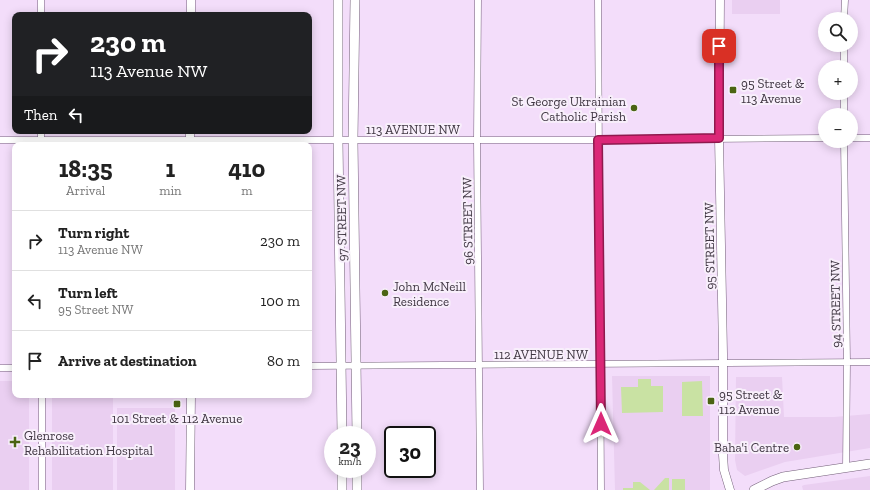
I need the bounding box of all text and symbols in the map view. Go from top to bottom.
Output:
map controls [818,12,858,148]
button: search [818,12,858,52]
text: 230 m [90,26,166,59]
icon: right [24,28,76,80]
pin [702,29,736,63]
icon: arrive [708,35,730,57]
text: 113 Avenue NW [90,60,207,82]
button: + [818,60,858,100]
place label: 95 Street & 113 Avenue [741,76,805,106]
marker: 95 Street & 113 Avenue [728,85,738,95]
place label: St George Ukrainian Catholic Parish [512,94,627,124]
marker: St George Ukrainian Catholic Parish [629,103,639,113]
icon: left [65,104,87,126]
text: Then [24,106,57,124]
button: − [818,108,858,148]
street label: 113 AVENUE NW [366,122,461,137]
text: 18:35 [59,154,113,183]
text: 1 [165,154,175,183]
text: 410 [228,154,265,183]
street label: 97 STREET NW [333,174,350,262]
street label: 96 STREET NW [459,176,476,265]
text: Arrival [66,183,105,198]
text: min [159,183,182,198]
text: m [241,183,252,198]
street label: 95 STREET NW [701,201,718,290]
text: Turn right [58,224,129,242]
icon: right [24,230,46,252]
text: 230 m [260,232,300,250]
text: 113 Avenue NW [58,242,143,257]
street label: 94 STREET NW [827,259,844,348]
place label: John McNeill Residence [393,279,466,309]
text: Turn left [58,284,118,302]
marker: John McNeill Residence [380,288,390,298]
icon: left [24,290,46,312]
text: 100 m [261,292,300,310]
text: 95 Street NW [58,302,133,317]
street label: 112 AVENUE NW [494,347,589,362]
icon: arrive [24,350,46,372]
text: Arrive at destination [58,352,197,370]
text: 80 m [267,352,300,370]
place label: 95 Street & 112 Avenue [719,387,783,417]
marker: 95 Street & 112 Avenue [706,396,716,406]
marker: 101 Street & 112 Avenue [172,399,182,409]
position arrow [580,403,622,445]
place label: 101 Street & 112 Avenue [112,411,242,426]
speed limit sign: 30 [384,426,436,478]
place label: Glenrose Rehabilitation Hospital [24,428,154,458]
text: 23 [339,435,361,459]
marker: Glenrose Rehabilitation Hospital [9,436,21,448]
place label: Baha'i Centre [714,440,789,455]
marker: Baha'i Centre [792,442,802,452]
text: km/h [339,456,361,468]

